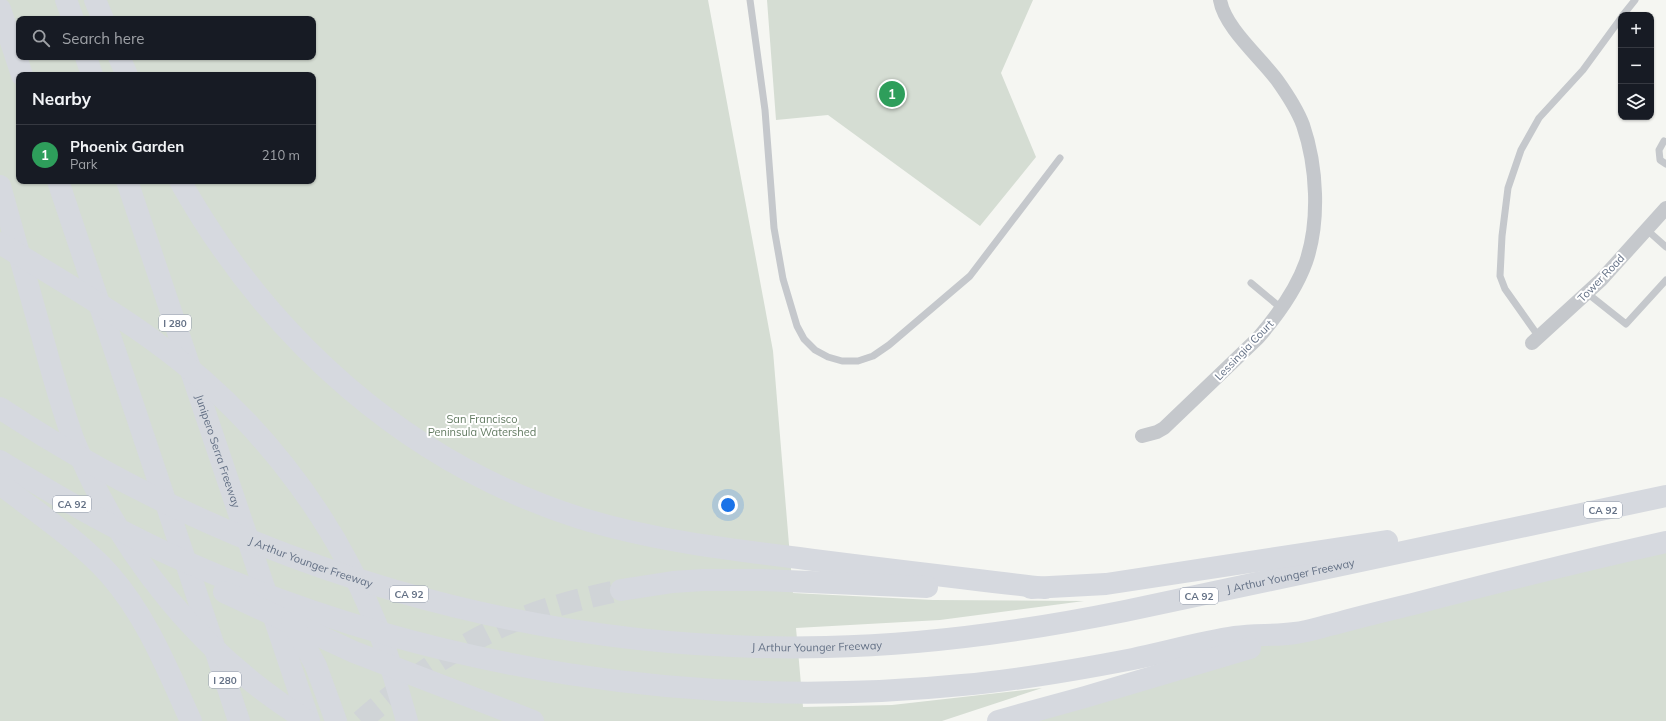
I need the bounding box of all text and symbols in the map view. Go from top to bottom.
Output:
map controls [1618,12,1654,120]
button: + [1618,12,1654,48]
search box [16,16,316,60]
icon: search [30,27,52,49]
text: Search here [62,29,144,48]
button: − [1618,48,1654,84]
pin: 1 [879,79,905,109]
button: layers [1618,84,1654,120]
text: Nearby [32,88,91,109]
text: Phoenix Garden [70,137,184,156]
text: 1 [41,147,49,163]
text: 210 m [262,147,300,163]
text: Park [70,156,97,172]
street label: Tower Road [1575,251,1627,305]
road number: I 280 [159,315,191,331]
street label: Lessingia Court [1212,317,1276,383]
street label: Junipero Serra Freeway [192,393,244,510]
park label: San Francisco Peninsula Watershed [428,412,536,439]
your location [718,495,738,515]
road number: CA 92 [53,496,91,512]
road number: CA 92 [1584,502,1622,518]
street label: J Arthur Younger Freeway [247,533,375,591]
street label: J Arthur Younger Freeway [1225,555,1356,596]
road number: CA 92 [390,586,428,602]
road number: CA 92 [1180,588,1218,604]
street label: J Arthur Younger Freeway [751,638,883,654]
road number: I 280 [209,672,241,688]

